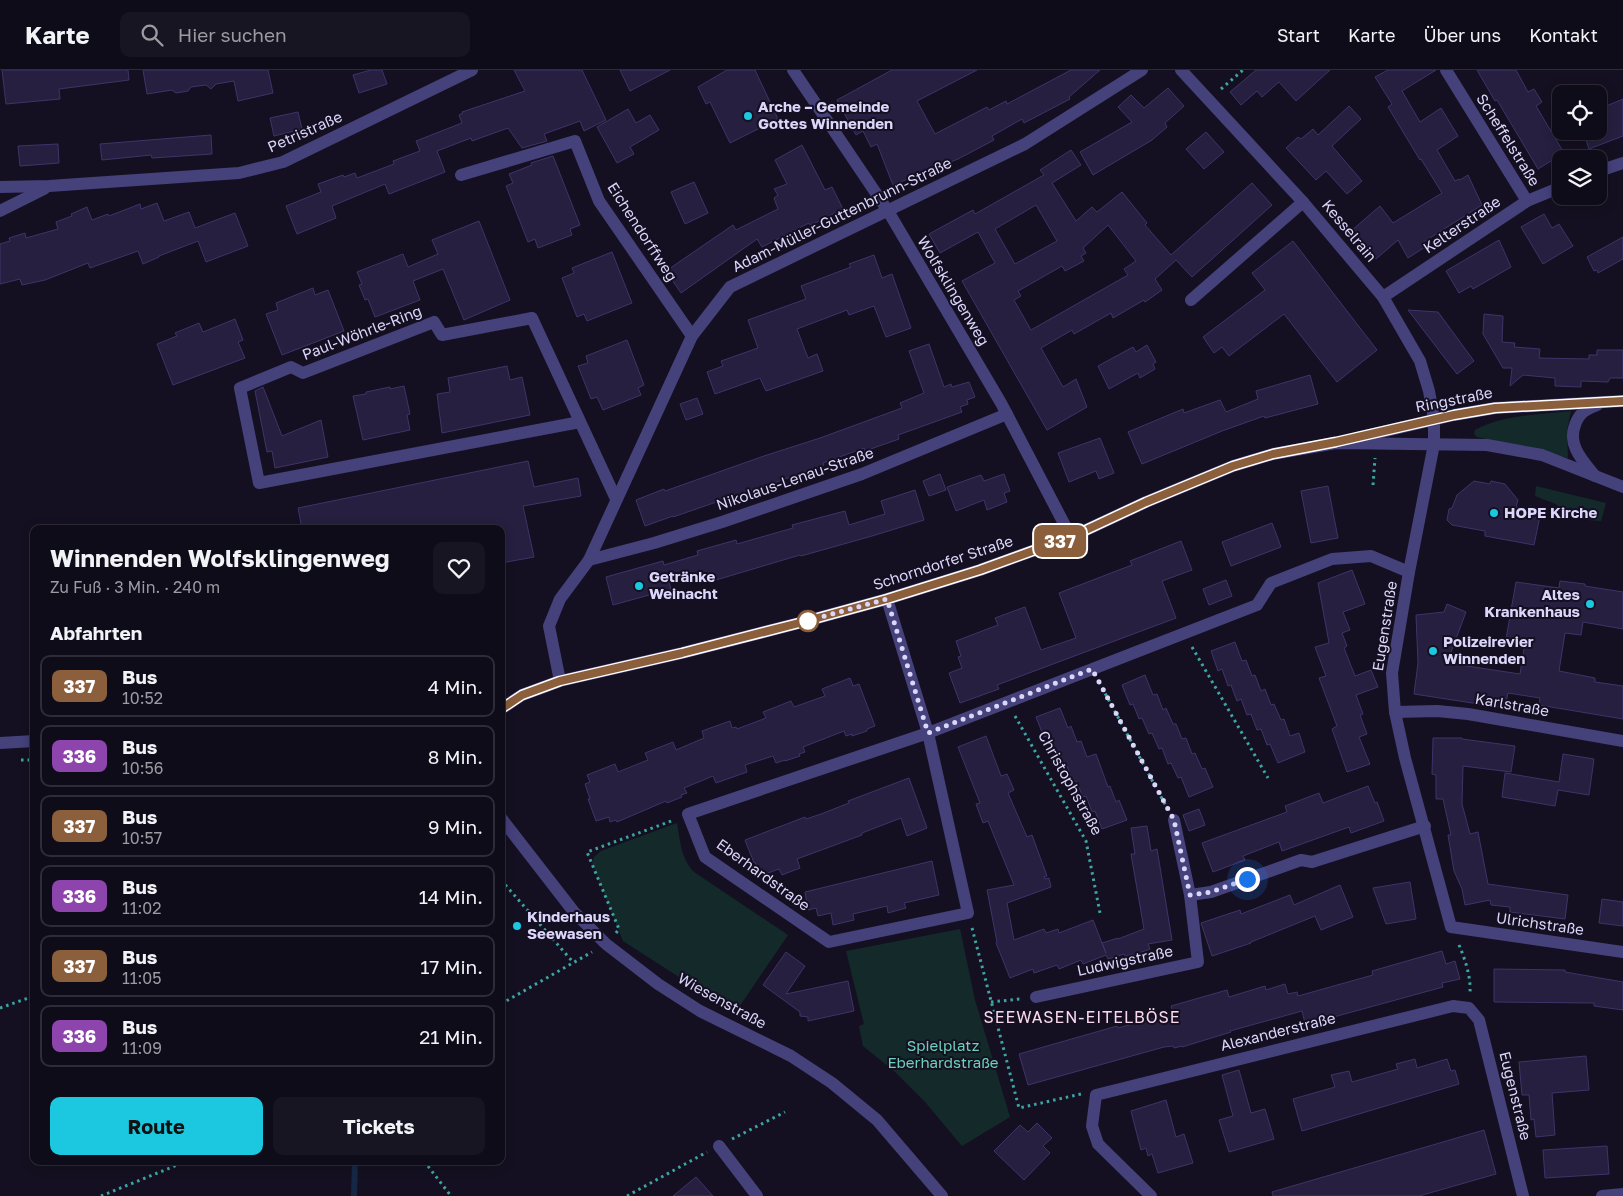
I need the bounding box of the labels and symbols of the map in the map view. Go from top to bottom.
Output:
street label: Scheffelstraße [1473,90,1545,189]
place label: Arche – Gemeinde Gottes Winnenden [758,97,893,132]
street label: Petristraße [264,107,345,156]
marker: Arche – Gemeinde Gottes Winnenden [742,110,754,122]
street label: Adam-Müller-Guttenbrunn-Straße [729,153,955,275]
street label: Eichendorffweg [604,179,681,284]
street label: Kelterstraße [1419,192,1504,257]
street label: Kesselrain [1319,196,1381,265]
street label: Wolfsklingenweg [914,233,994,348]
street label: Paul-Wöhrle-Ring [299,301,424,363]
street label: Ringstraße [1414,383,1494,415]
street label: Nikolaus-Lenau-Straße [714,443,876,513]
place label: HOPE Kirche [1504,503,1597,521]
marker: HOPE Kirche [1488,507,1500,519]
line badge: 337 [1031,525,1089,557]
street label: Schorndorfer Straße [871,531,1015,593]
place label: Getränke Weinacht [649,567,718,602]
street label: Eugenstraße [1368,579,1400,672]
marker: Getränke Weinacht [633,580,645,592]
place label: Altes Krankenhaus [1484,585,1580,620]
marker: Altes Krankenhaus [1584,598,1596,610]
unlabelled marker [797,610,819,632]
place label: Polizeirevier Winnenden [1443,632,1534,667]
marker: Polizeirevier Winnenden [1427,645,1439,657]
street label: Karlstraße [1474,689,1551,719]
street label: Christophstraße [1035,727,1107,838]
street label: Eberhardstraße [713,834,814,914]
your location [1235,867,1260,892]
place label: Kinderhaus Seewasen [527,907,610,942]
street label: Ulrichstraße [1495,908,1586,938]
marker: Kinderhaus Seewasen [511,920,523,932]
street label: Ludwigstraße [1075,941,1175,979]
street label: Wiesenstraße [675,968,770,1032]
district label: SEEWASEN-EITELBÖSE [983,1007,1181,1027]
street label: Alexanderstraße [1218,1008,1337,1054]
park label: Spielplatz Eberhardstraße [887,1036,999,1071]
street label: Eugenstraße [1496,1049,1536,1142]

